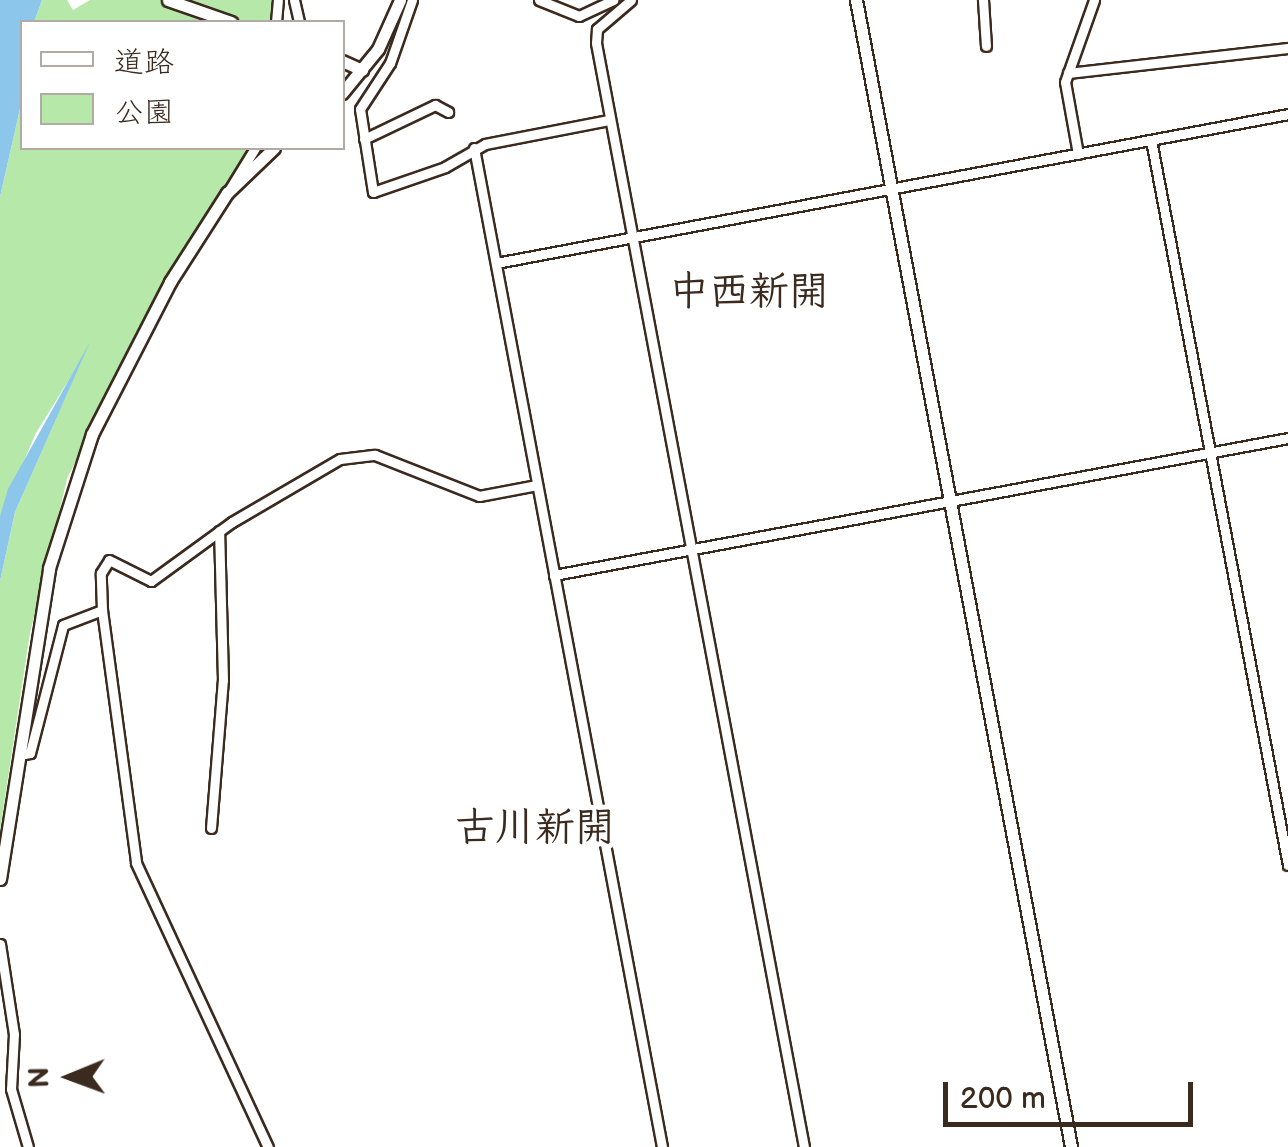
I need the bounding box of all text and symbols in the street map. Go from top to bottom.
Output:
legend [20,20,345,150]
text: 道路 [114,45,174,81]
text: 公園 [114,95,174,131]
district label: 中西新開 [669,268,829,316]
district label: 古川新開 [455,804,615,852]
north arrow [20,1027,120,1127]
scale bar [948,1062,1198,1124]
text: N [23,1067,56,1088]
text: 200 m [960,1081,1046,1117]

